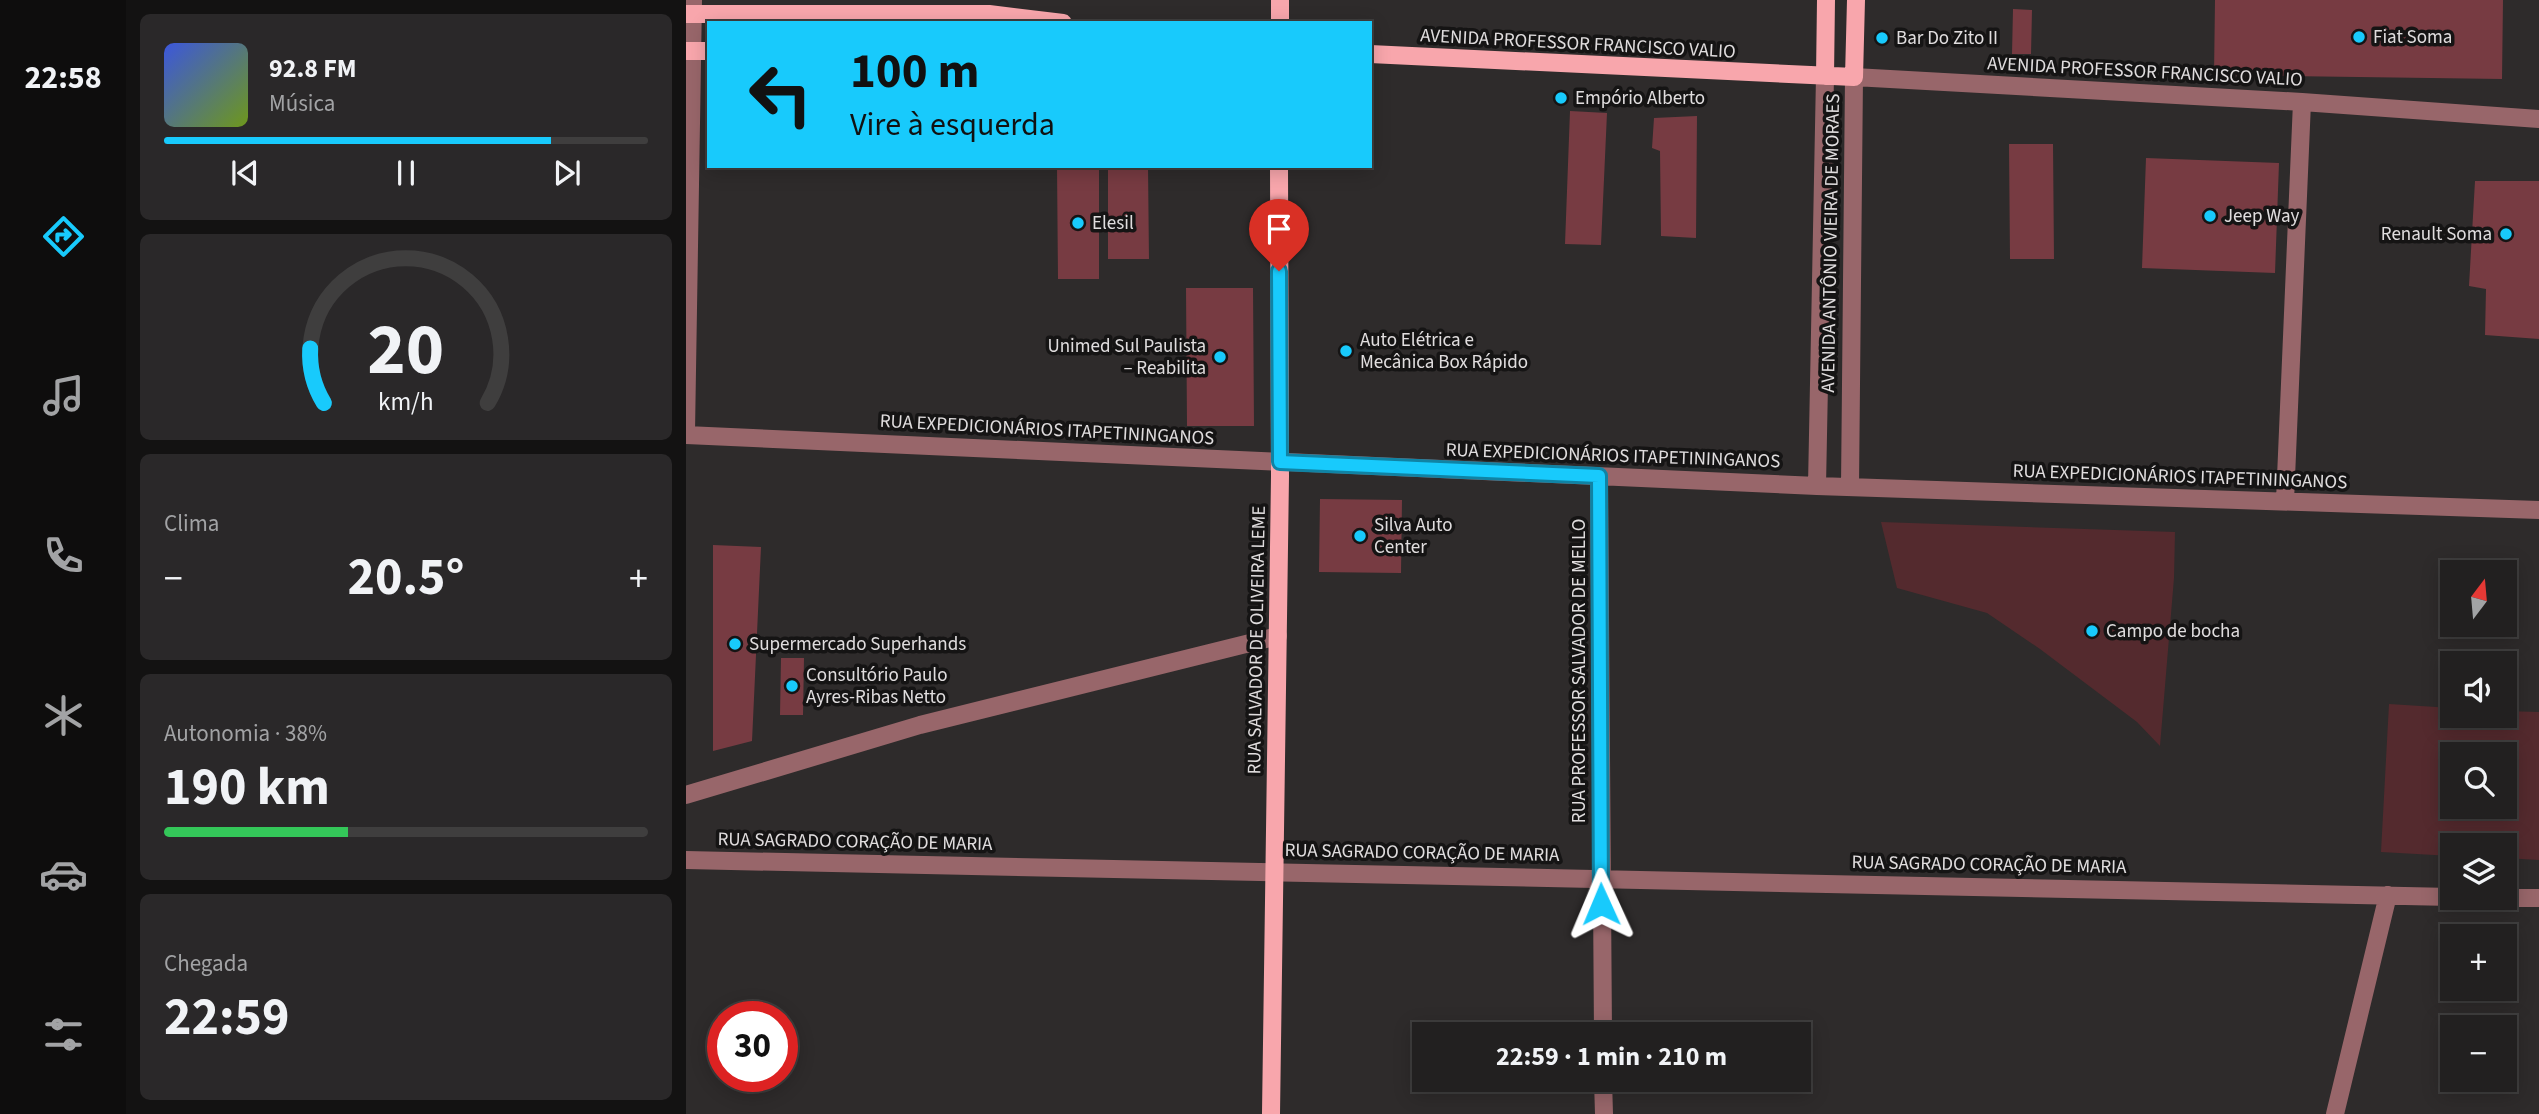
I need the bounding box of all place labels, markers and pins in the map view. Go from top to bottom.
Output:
place label: Fiat Soma [2373,24,2452,51]
place label: Bar Do Zito II [1896,25,1998,52]
marker: Fiat Soma [2351,29,2367,45]
marker: Bar Do Zito II [1874,30,1890,46]
place label: Empório Alberto [1575,85,1705,112]
marker: Empório Alberto [1553,90,1569,106]
pin [1249,199,1309,271]
place label: Jeep Way [2224,203,2299,230]
marker: Jeep Way [2202,208,2218,224]
place label: Elesil [1092,210,1134,237]
marker: Elesil [1070,215,1086,231]
place label: Renault Soma [2381,221,2492,248]
marker: Renault Soma [2498,226,2514,242]
place label: Auto Elétrica e Mecânica Box Rápido [1360,327,1528,376]
place label: Unimed Sul Paulista – Reabilita [1047,333,1206,382]
marker: Auto Elétrica e Mecânica Box Rápido [1338,343,1354,359]
marker: Unimed Sul Paulista – Reabilita [1212,349,1228,365]
place label: Silva Auto Center [1374,512,1453,561]
marker: Silva Auto Center [1352,528,1368,544]
place label: Campo de bocha [2106,618,2240,645]
marker: Campo de bocha [2084,623,2100,639]
place label: Supermercado Superhands [749,631,966,658]
marker: Supermercado Superhands [727,636,743,652]
place label: Consultório Paulo Ayres-Ribas Netto [806,662,948,711]
marker: Consultório Paulo Ayres-Ribas Netto [784,678,800,694]

